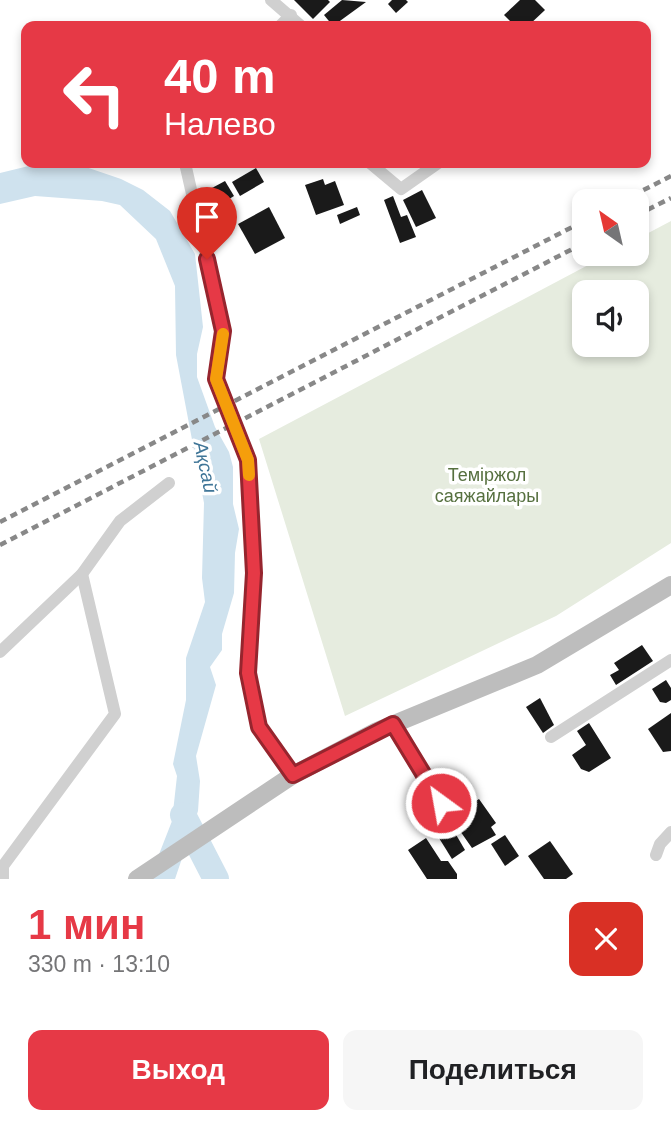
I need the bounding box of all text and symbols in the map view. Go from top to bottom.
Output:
icon: left [49,49,140,140]
text: 40 m [164,49,276,103]
text: Налево [164,106,276,142]
pin [177,187,237,259]
north arrow [572,189,649,266]
map controls [572,189,649,357]
icon: arrive [188,198,226,236]
button: sound [572,280,649,357]
water label: Ақсай [190,438,221,495]
park label: Теміржол саяжайлары [435,465,539,506]
position arrow [404,766,478,840]
text: 1 мин [28,901,145,948]
button: close [569,902,643,976]
text: 330 m · 13:10 [28,951,170,977]
button: Выход [28,1030,329,1110]
button: Поделиться [343,1030,643,1110]

